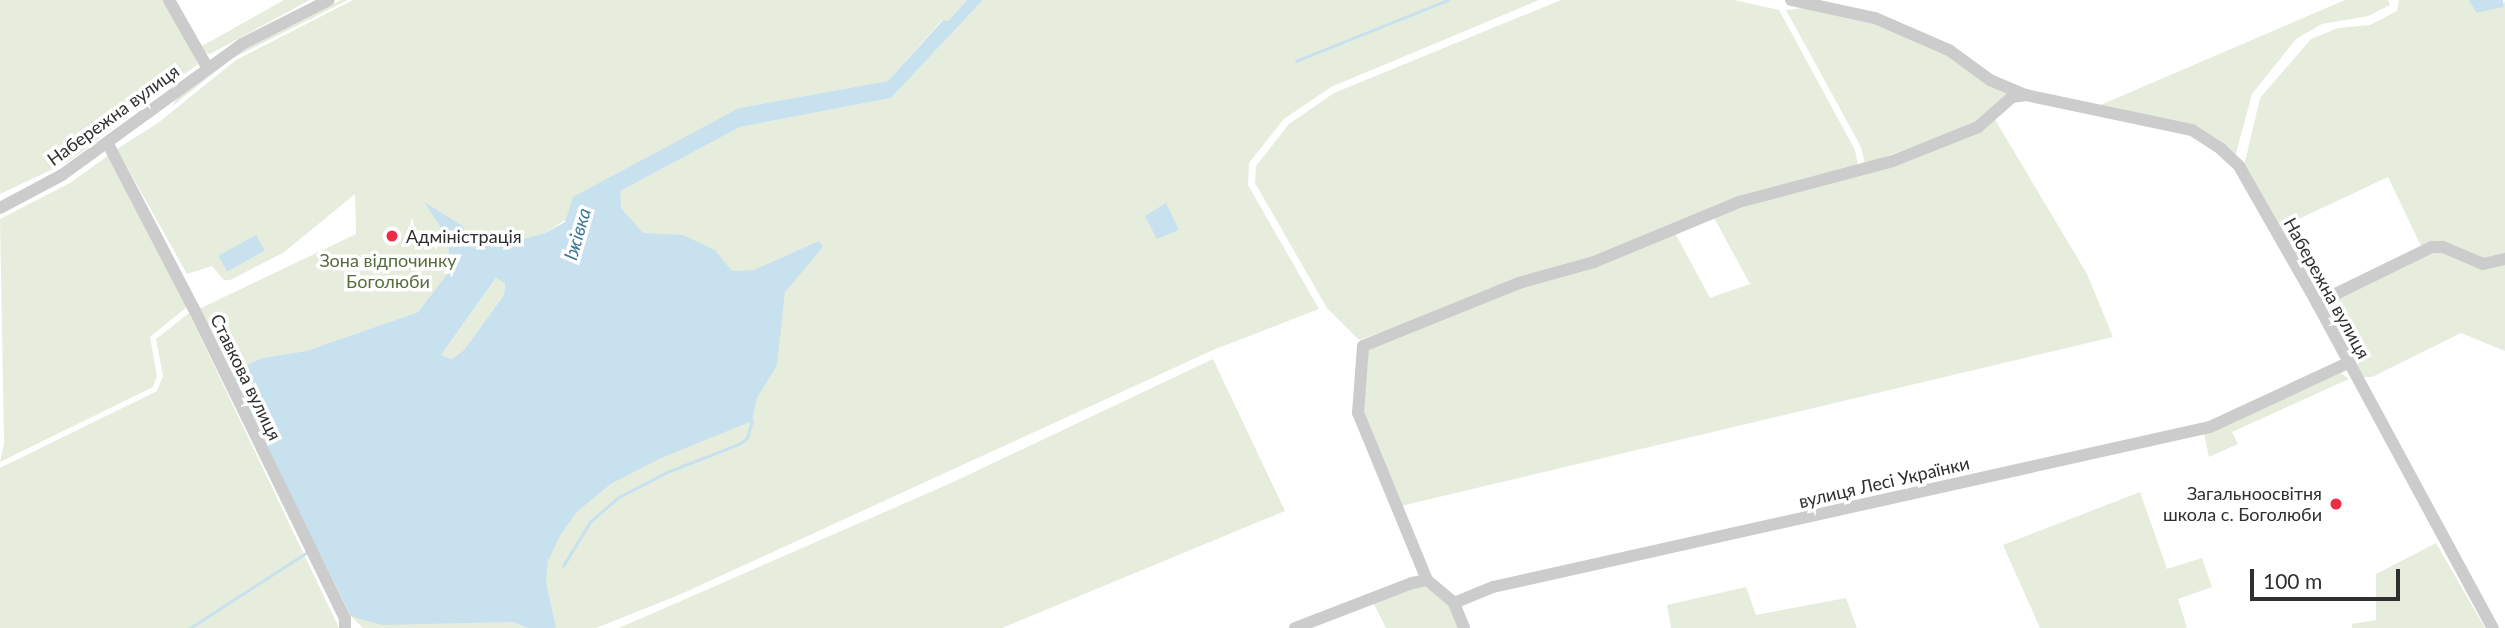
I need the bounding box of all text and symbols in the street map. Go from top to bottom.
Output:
street label: Набережна вулиця [43,60,183,170]
water label: Іжівка [559,205,595,263]
street label: Набережна вулиця [2279,214,2375,362]
place label: Адміністрація [406,225,522,247]
marker: Адміністрація [384,228,400,244]
park label: Зона відпочинку Боголюби [319,250,457,292]
street label: Ставкова вулиця [206,310,286,444]
street label: вулиця Лесі Українки [1796,452,1972,512]
place label: Загальноосвітня школа с. Боголюби [2163,483,2322,526]
marker: Загальноосвітня школа с. Боголюби [2328,496,2344,512]
scale bar [2253,554,2404,598]
text: 100 m [2263,568,2322,593]

